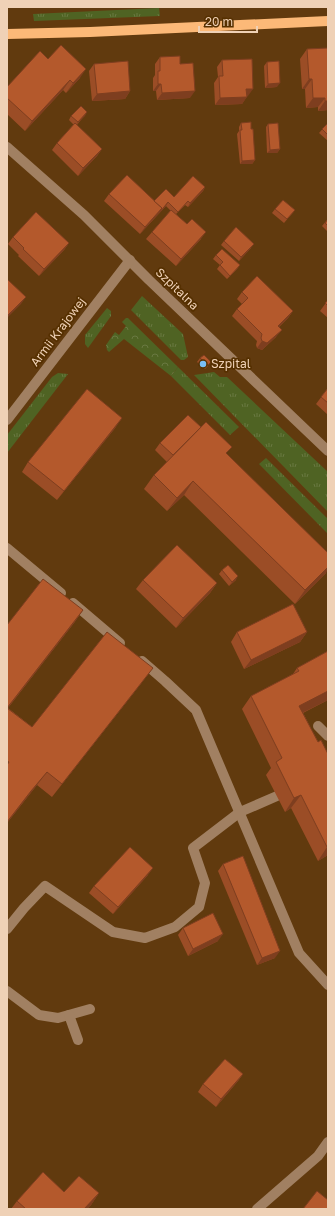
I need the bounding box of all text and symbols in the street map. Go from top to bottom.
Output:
scale bar [199,8,257,34]
text: 20 m [205,14,233,29]
street label: Szpitalna [153,265,202,313]
street label: Armii Krajowej [27,294,88,369]
place label: Szpital [211,356,251,371]
marker: Szpital [198,359,208,369]

